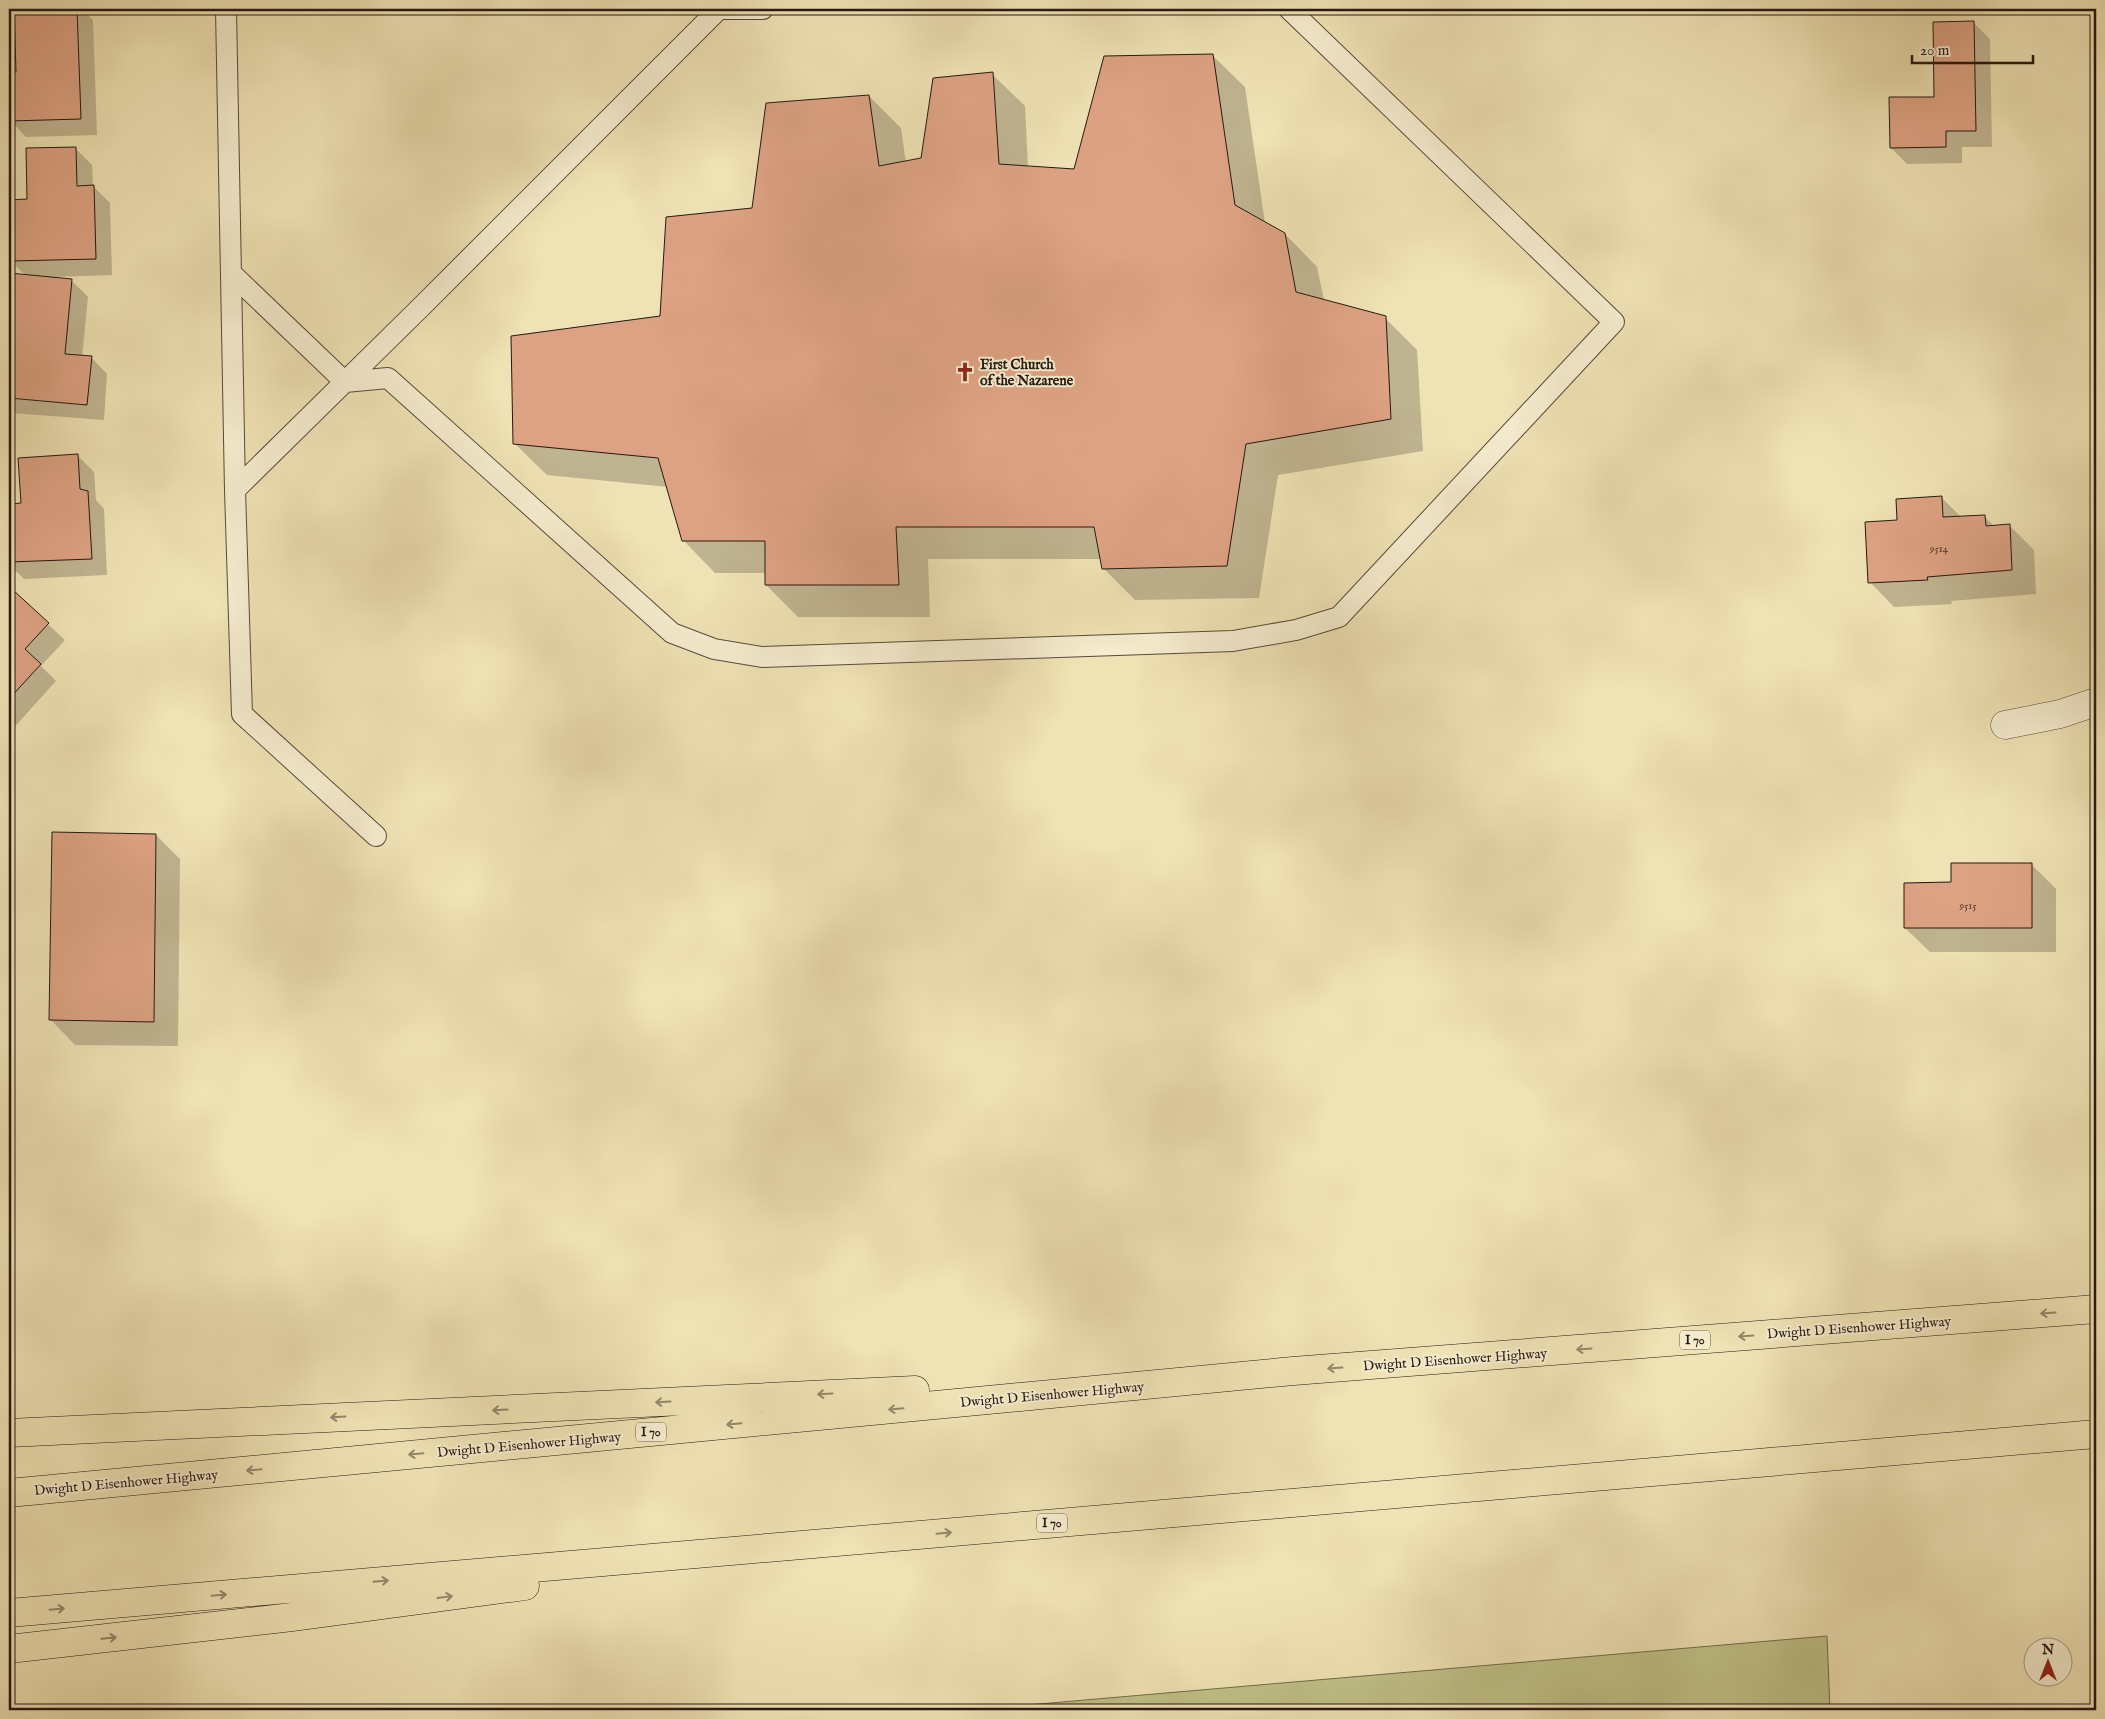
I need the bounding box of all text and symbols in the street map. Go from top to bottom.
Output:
scale bar [1912,32,2034,64]
text: 20 m [1920,41,1950,60]
place label: First Church of the Nazarene [980,356,1074,390]
church icon: First Church of the Nazarene [954,361,976,383]
house number: 9514 [1929,542,1949,556]
house number: 9515 [1959,899,1976,913]
one-way arrow [2040,1308,2056,1317]
street label: Dwight D Eisenhower Highway [1766,1313,1952,1343]
road number: I 70 [1680,1330,1710,1350]
one-way arrow [1738,1332,1754,1341]
one-way arrow [1576,1344,1592,1354]
street label: Dwight D Eisenhower Highway [1362,1345,1548,1375]
one-way arrow [1327,1364,1343,1373]
street label: Dwight D Eisenhower Highway [959,1378,1145,1412]
one-way arrow [817,1389,834,1399]
one-way arrow [655,1397,671,1406]
one-way arrow [889,1404,905,1414]
one-way arrow [493,1405,509,1414]
one-way arrow [330,1413,346,1422]
one-way arrow [727,1419,743,1429]
road number: I 70 [636,1422,666,1441]
street label: Dwight D Eisenhower Highway [436,1428,622,1462]
one-way arrow [408,1449,424,1459]
one-way arrow [246,1465,262,1474]
street label: Dwight D Eisenhower Highway [33,1466,219,1500]
road number: I 70 [1037,1514,1067,1532]
one-way arrow [936,1528,952,1537]
one-way arrow [373,1576,389,1586]
one-way arrow [211,1590,227,1600]
one-way arrow [436,1592,452,1602]
one-way arrow [49,1604,65,1614]
one-way arrow [101,1633,117,1643]
north arrow [2022,1636,2072,1686]
text: N [2041,1641,2054,1659]

